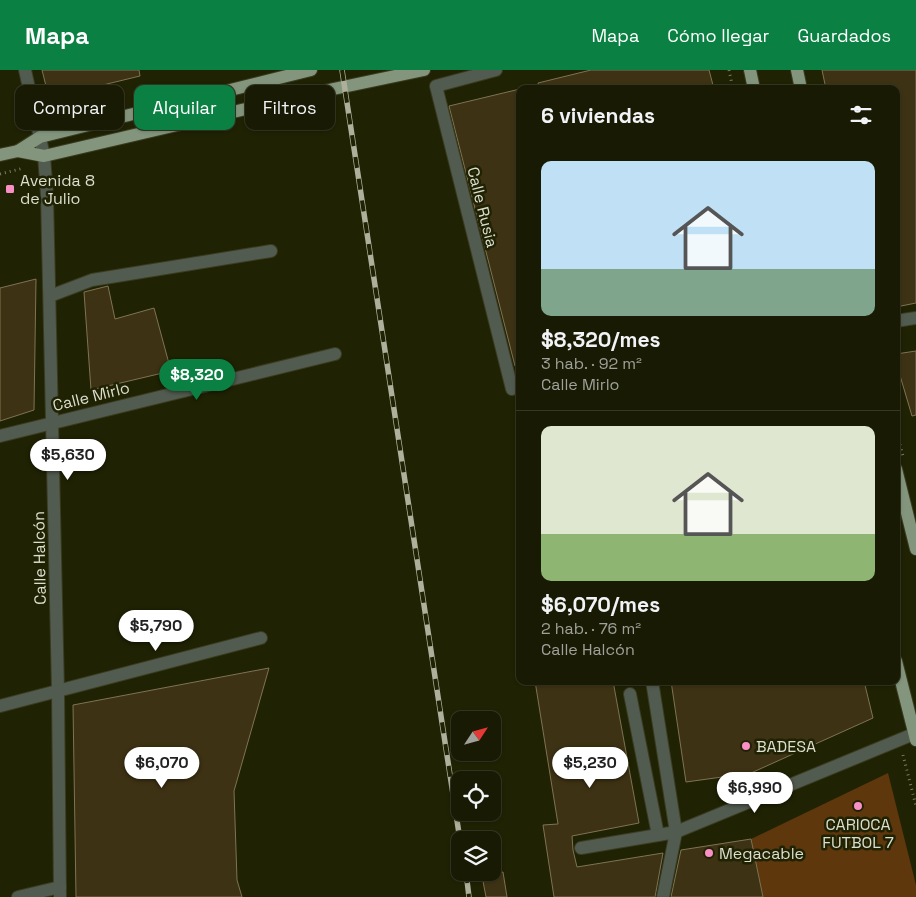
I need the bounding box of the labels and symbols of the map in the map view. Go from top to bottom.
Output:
street label: Calle Rusia [462,165,503,250]
place label: Avenida 8 de Julio [20,170,95,209]
marker: Avenida 8 de Julio [4,183,16,195]
pin: $8,320 [156,358,238,401]
street label: Calle Mirlo [50,377,132,416]
pin: $5,630 [27,438,109,481]
street label: Calle Halcón [28,511,51,605]
pin: $5,790 [115,610,197,652]
north arrow [451,711,501,761]
place label: BADESA [756,736,816,757]
marker: BADESA [740,740,752,752]
pin: $6,070 [121,746,203,789]
pin: $5,230 [549,746,631,789]
pin: $6,990 [714,772,796,814]
marker: CARIOCA FUTBOL 7 [852,800,864,812]
place label: CARIOCA FUTBOL 7 [822,814,894,853]
place label: Megacable [719,843,804,864]
marker: Megacable [703,847,715,859]

